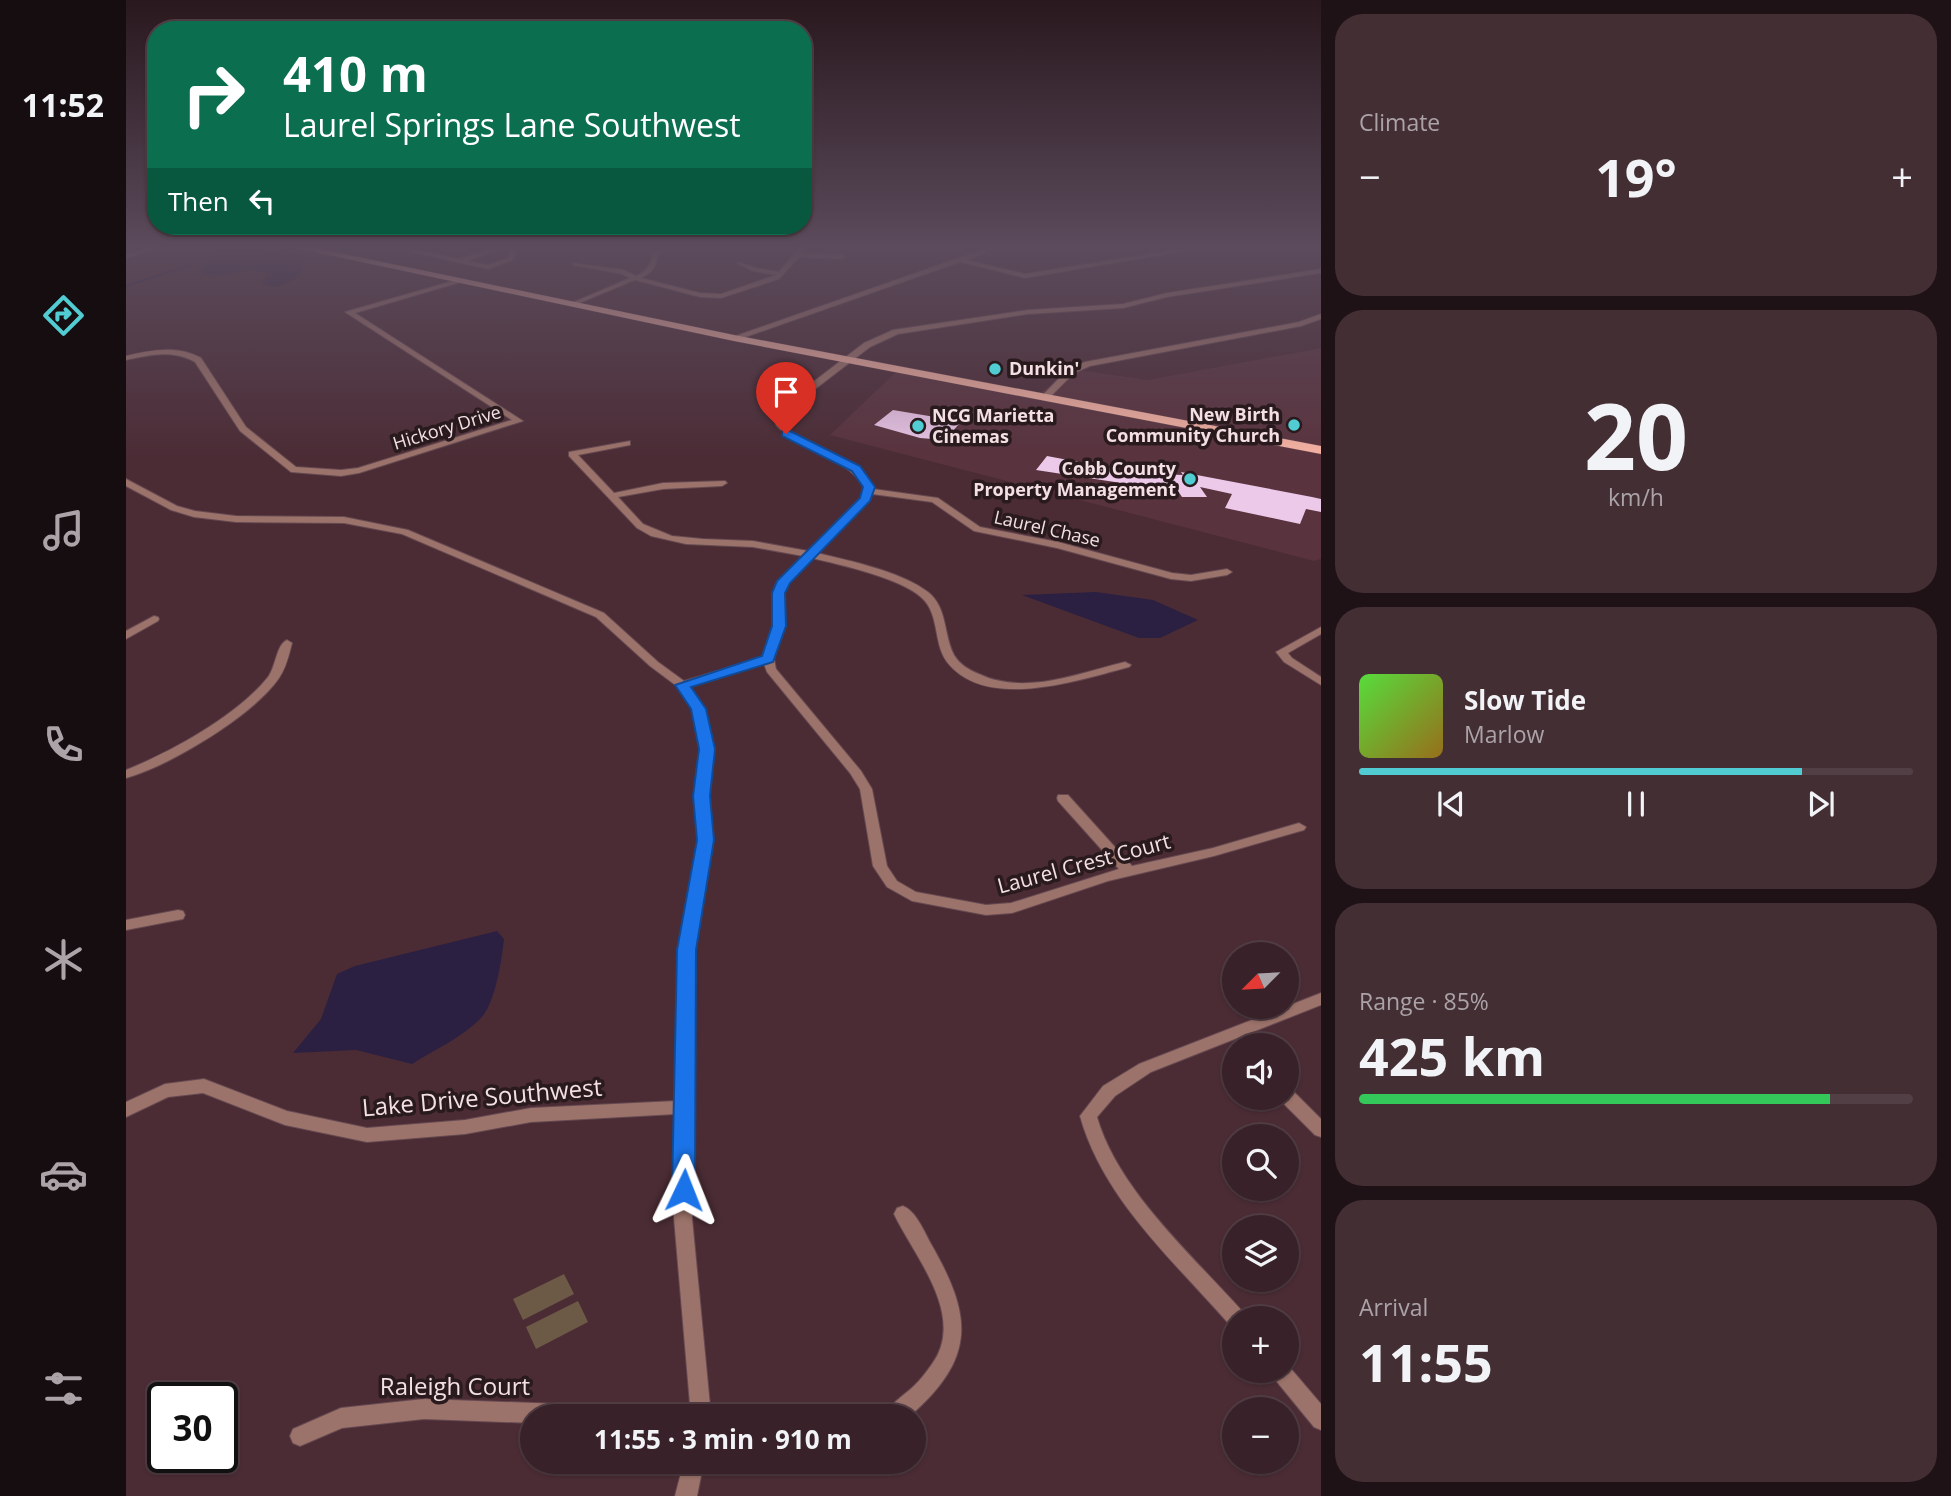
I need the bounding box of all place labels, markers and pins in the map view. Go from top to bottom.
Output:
place label: Dunkin' [1009,356,1079,380]
marker: Dunkin' [987,361,1003,377]
pin [756,362,816,434]
place label: New Birth Community Church [1106,402,1280,447]
place label: NCG Marietta Cinemas [932,403,1054,448]
marker: New Birth Community Church [1286,417,1302,433]
marker: NCG Marietta Cinemas [910,418,926,434]
place label: Cobb County Property Management [973,456,1177,501]
marker: Cobb County Property Management [1182,471,1198,487]

